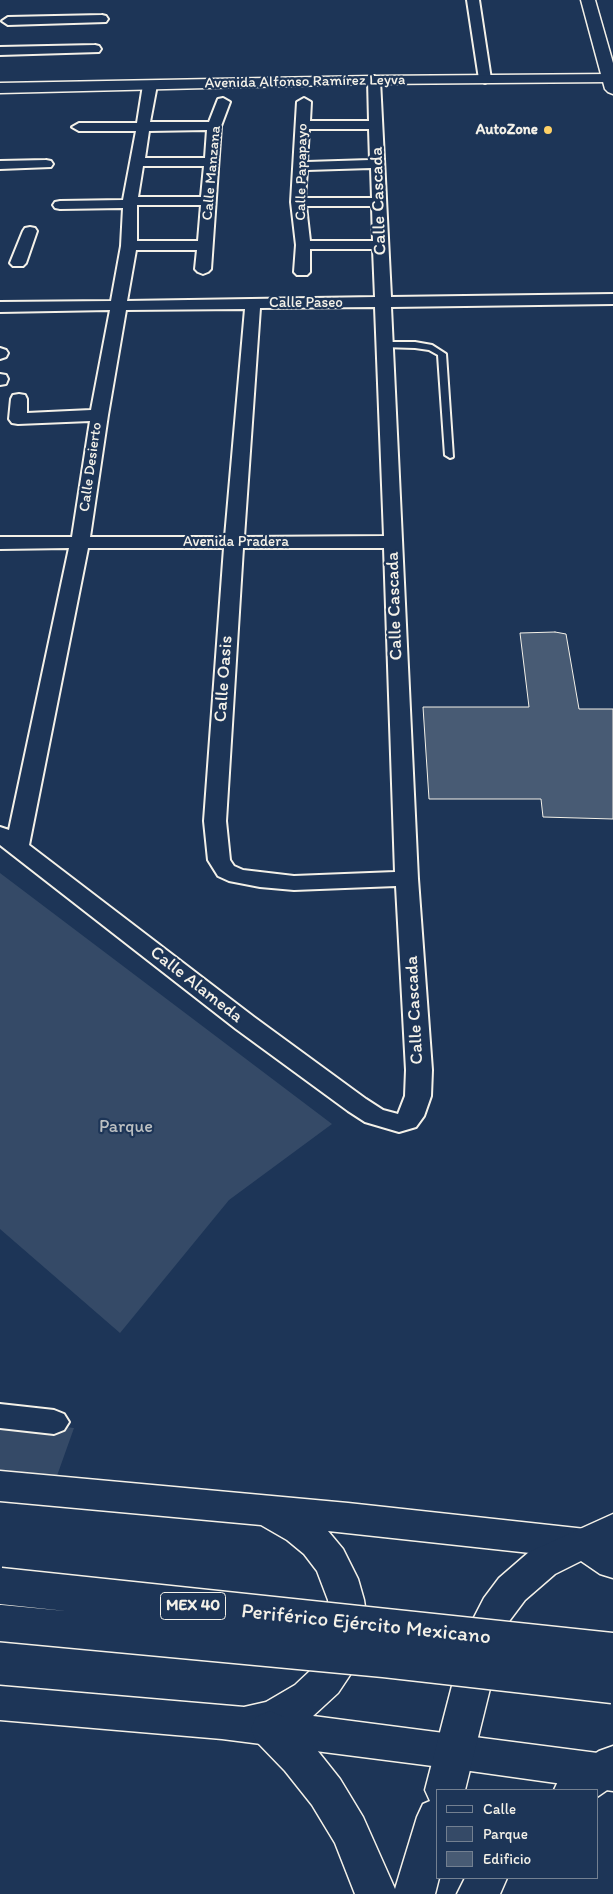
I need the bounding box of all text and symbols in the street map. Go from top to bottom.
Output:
street label: Avenida Alfonso Ramírez Leyva [205,71,405,93]
place label: AutoZone [476,121,538,139]
street label: Calle Papapayo [292,123,312,221]
marker: AutoZone [542,124,554,136]
street label: Calle Manzana [199,125,225,221]
street label: Calle Cascada [366,146,392,256]
street label: Calle Paseo [269,294,343,312]
street label: Calle Desierto [76,421,106,513]
street label: Avenida Pradera [183,533,289,551]
street label: Calle Cascada [382,551,408,661]
street label: Calle Oasis [210,635,238,723]
street label: Calle Alameda [145,942,247,1028]
street label: Calle Cascada [401,955,429,1065]
park label: Parque [99,1116,153,1138]
road number: MEX 40 [160,1592,226,1620]
street label: Periférico Ejército Mexicano [240,1599,492,1651]
legend [436,1789,598,1879]
text: Calle [483,1800,516,1818]
text: Parque [483,1825,528,1843]
text: Edificio [483,1850,531,1868]

